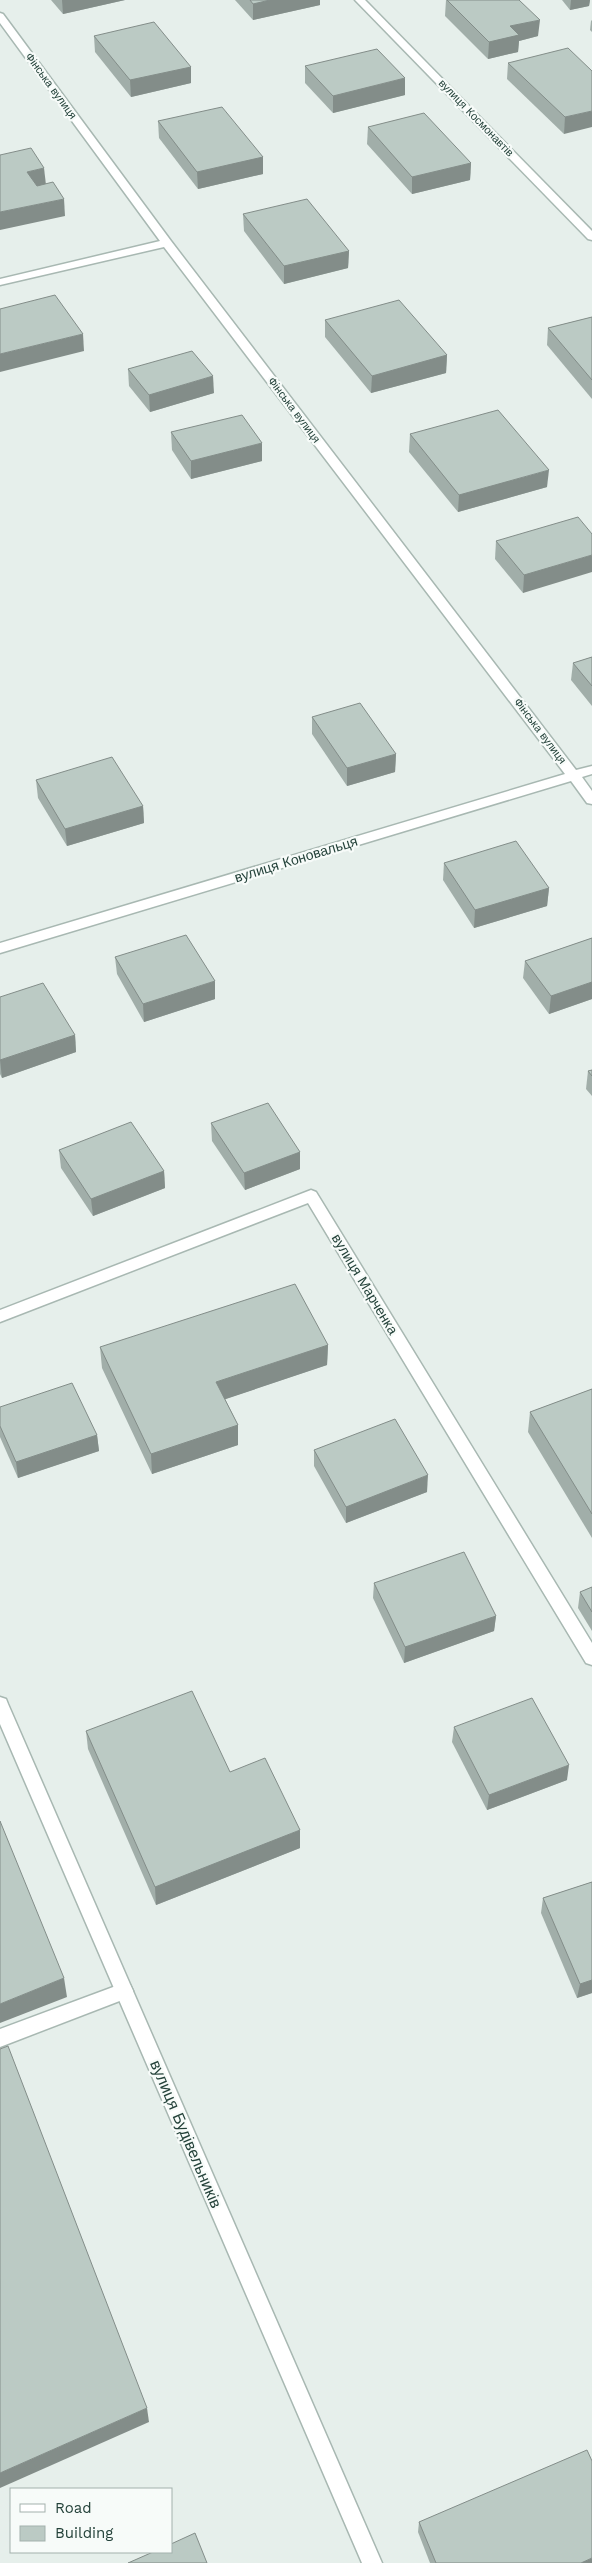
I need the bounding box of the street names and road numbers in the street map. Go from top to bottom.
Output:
street label: Фінська вулиця [23,50,79,122]
street label: вулиця Космонавтів [436,77,516,159]
street label: Фінська вулиця [265,375,323,445]
street label: Фінська вулиця [511,696,569,766]
street label: вулиця Коновальця [233,833,359,885]
street label: вулиця Марченка [329,1231,401,1337]
street label: вулиця Будівельників [146,2057,226,2211]

